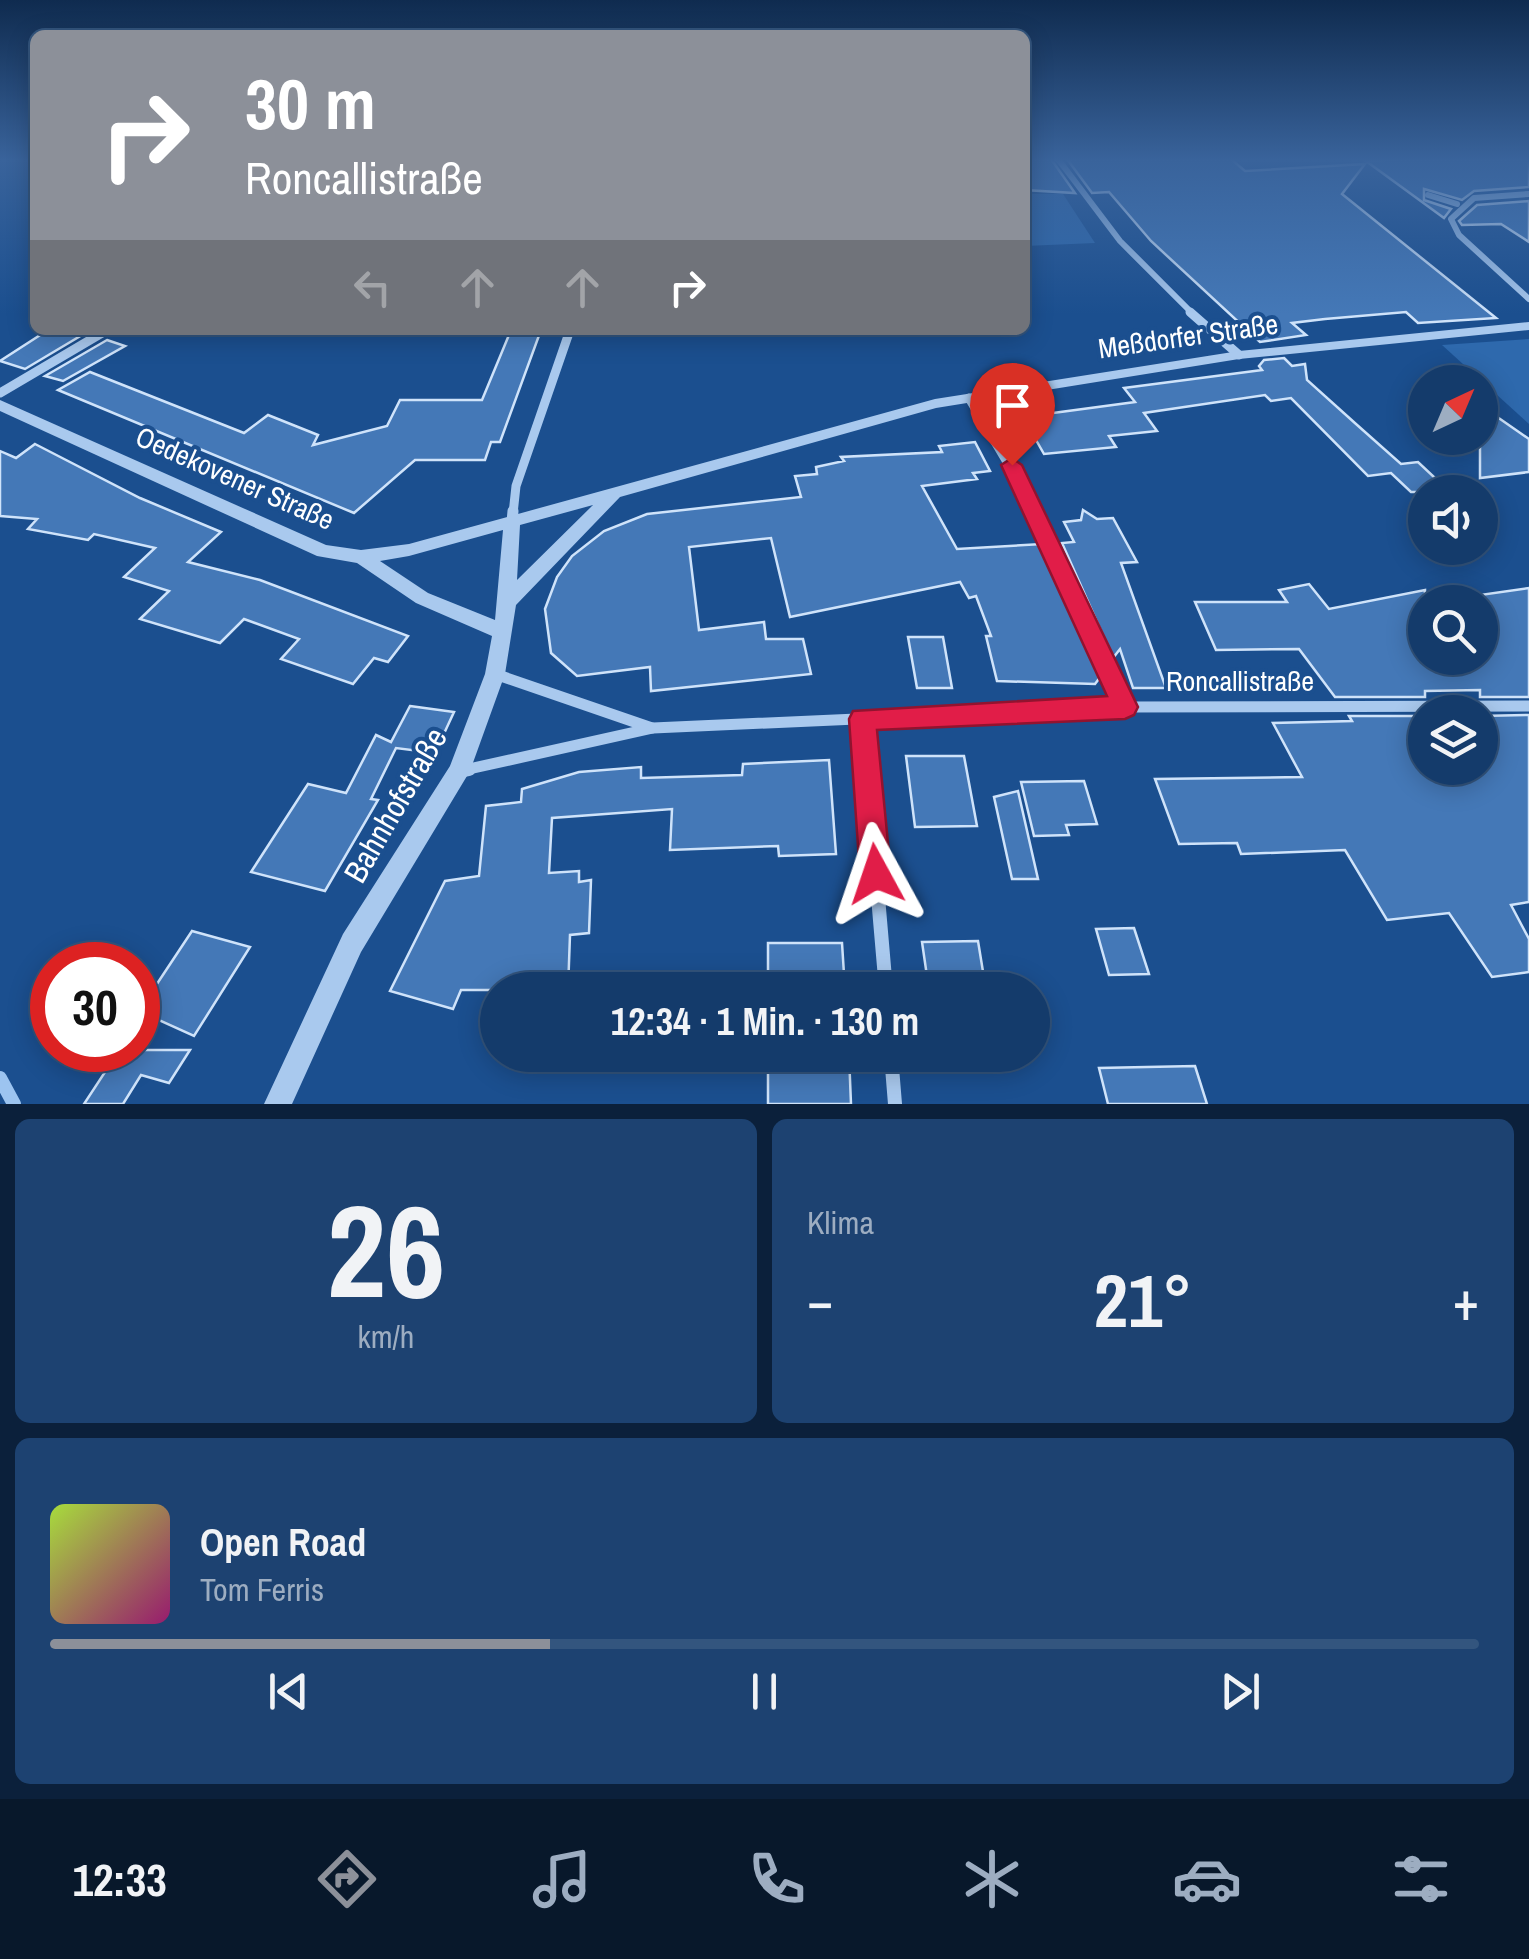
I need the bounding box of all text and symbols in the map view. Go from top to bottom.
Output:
text: 30 m [245,57,376,151]
icon: right [80,70,210,200]
text: Roncallistraße [245,147,483,208]
icon: left [345,260,400,315]
icon: ahead [450,260,505,315]
icon: ahead [555,260,610,315]
icon: right [660,260,715,315]
street label: Meßdorfer Straße [1096,305,1280,367]
pin [970,363,1055,466]
north arrow [1408,365,1498,455]
map controls [1408,365,1498,785]
icon: arrive [985,378,1040,433]
street label: Oedekovener Straße [130,417,340,539]
button: sound [1408,475,1498,565]
button: search [1408,585,1498,675]
street label: Roncallistraße [1166,662,1314,700]
button: layers [1408,695,1498,785]
street label: Bahnhofstraße [333,720,457,890]
position arrow [824,822,928,926]
speed limit sign: 30 [30,942,160,1072]
text: 12:34 · 1 Min. · 130 m [611,996,919,1047]
text: 26 [327,1162,445,1338]
text: Klima [807,1201,874,1244]
text: 21° [1094,1249,1192,1350]
text: − [807,1263,833,1337]
text: + [1453,1263,1479,1337]
text: km/h [358,1315,414,1358]
text: Open Road [200,1517,366,1568]
text: Tom Ferris [200,1568,324,1611]
icon: previous [261,1664,316,1719]
icon: pause [737,1664,792,1719]
icon: next [1213,1664,1268,1719]
icon: directions [312,1844,382,1914]
icon: music [527,1844,597,1914]
icon: phone [742,1844,812,1914]
icon: climate [957,1844,1027,1914]
icon: car [1172,1844,1242,1914]
icon: filters [1386,1844,1456,1914]
text: 12:33 [72,1849,167,1910]

